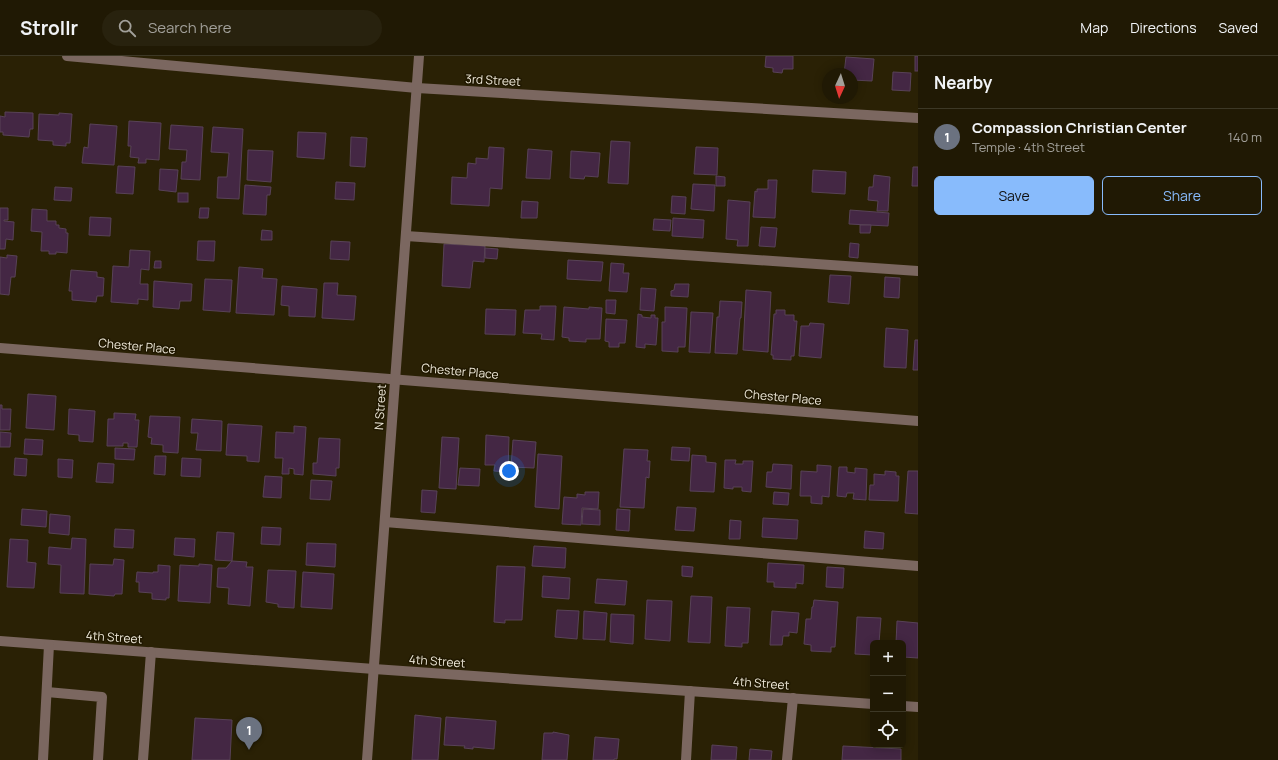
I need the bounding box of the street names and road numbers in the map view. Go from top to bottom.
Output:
street label: 3rd Street [465,70,521,90]
street label: Chester Place [98,334,176,358]
street label: Chester Place [421,359,499,383]
street label: N Street [370,383,390,430]
street label: Chester Place [744,385,822,409]
street label: 4th Street [85,627,143,647]
street label: 4th Street [408,651,466,671]
street label: 4th Street [732,673,790,693]

